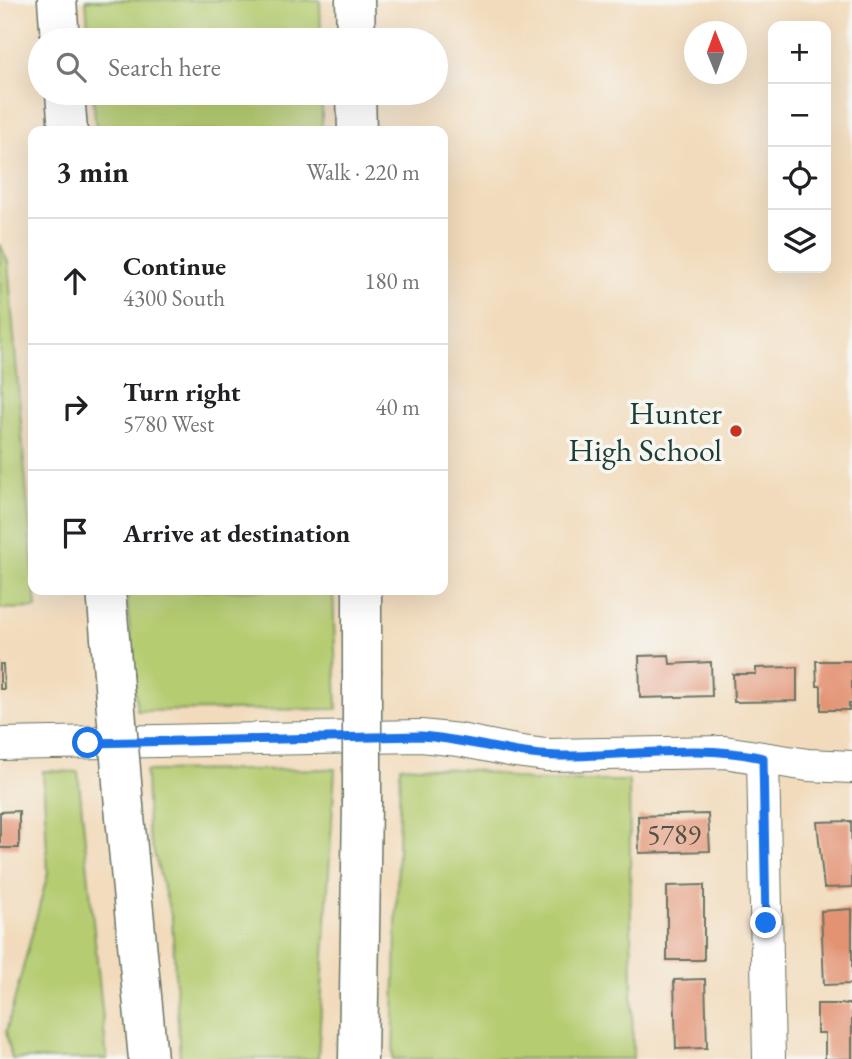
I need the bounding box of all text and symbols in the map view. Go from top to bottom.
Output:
north arrow [684,21,747,84]
map controls [768,21,831,273]
button: + [768,21,831,84]
search box [28,28,448,105]
icon: search [52,48,90,86]
text: Search here [108,50,221,84]
button: − [768,84,831,147]
button: locate [768,147,831,210]
text: 3 min [56,152,129,191]
text: Walk · 220 m [306,157,420,187]
button: layers [768,210,831,273]
text: Continue [123,249,226,283]
icon: ahead [56,262,94,300]
text: 180 m [364,266,420,296]
text: 4300 South [123,283,225,313]
text: Turn right [123,375,241,409]
icon: right [56,388,94,426]
text: 40 m [375,392,420,422]
place label: Hunter High School [568,392,722,471]
text: 5780 West [123,409,214,439]
marker: Hunter High School [728,423,744,439]
icon: arrive [56,514,94,552]
text: Arrive at destination [123,516,350,550]
route start [72,727,103,758]
house number: 5789 [647,816,701,852]
route end [750,907,781,938]

